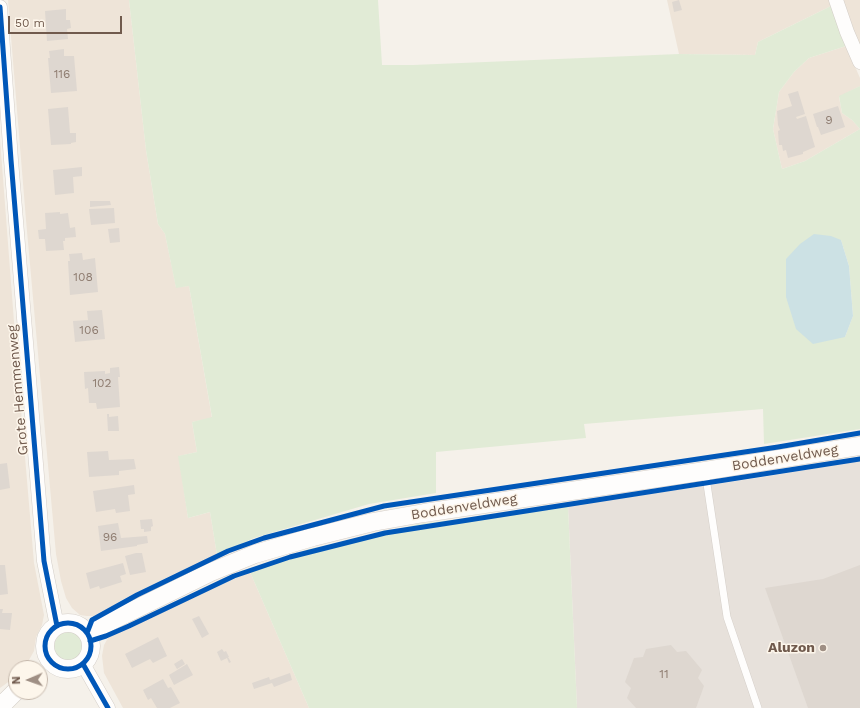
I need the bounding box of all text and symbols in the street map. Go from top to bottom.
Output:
scale bar [10,8,124,34]
text: 50 m [15,16,45,30]
house number: 116 [54,67,70,81]
house number: 9 [825,113,833,127]
house number: 108 [73,270,93,284]
house number: 106 [79,323,99,337]
street label: Grote Hemmenweg [4,324,32,456]
house number: 102 [92,376,112,390]
street label: Boddenveldweg [731,441,839,475]
street label: Boddenveldweg [410,490,518,524]
house number: 96 [103,530,117,544]
place label: Aluzon [768,640,815,656]
marker: Aluzon [818,643,828,653]
north arrow [8,660,48,700]
house number: 11 [659,667,669,681]
text: N [10,676,23,685]

